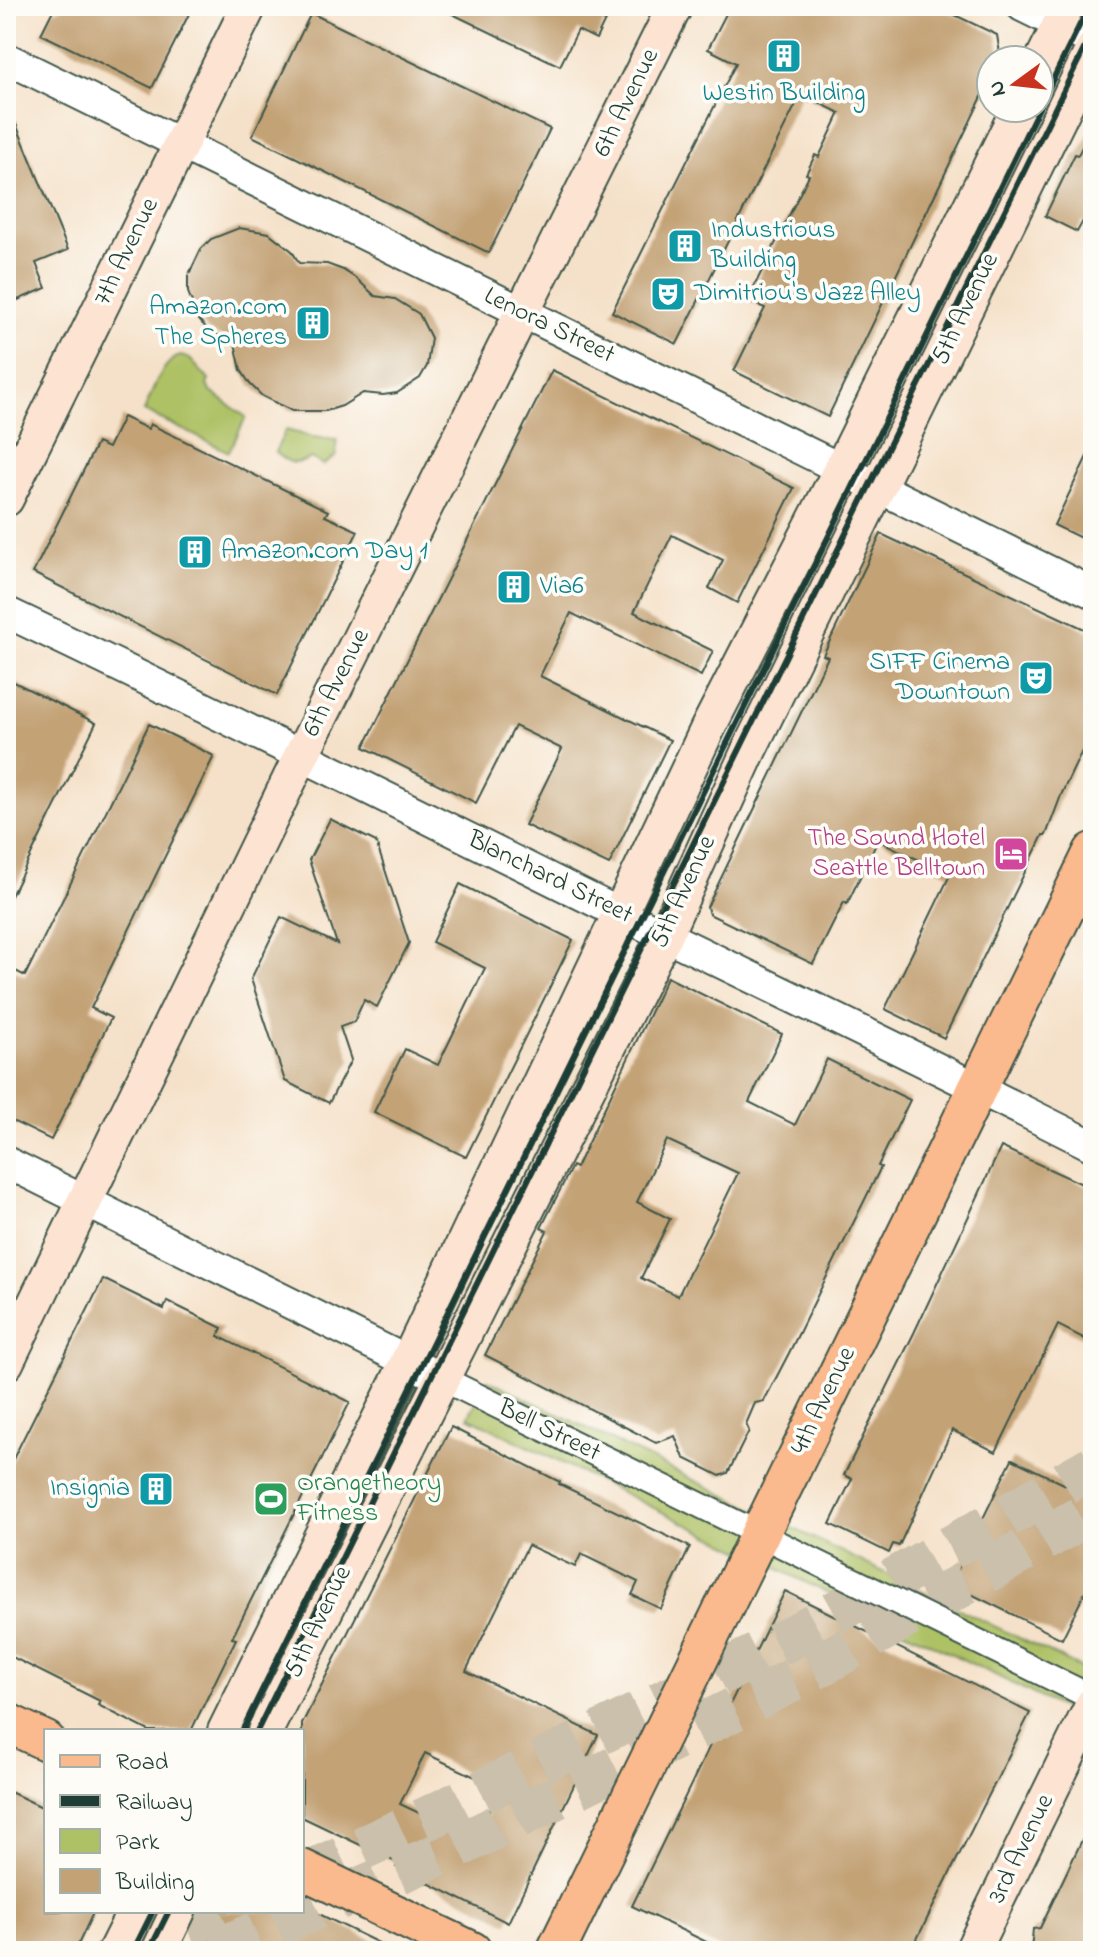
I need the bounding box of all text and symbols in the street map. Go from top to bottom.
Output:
building icon: Westin Building [765,37,803,75]
street label: 6th Avenue [584,42,670,164]
north arrow [975,44,1055,124]
place label: Westin Building [703,75,865,113]
text: N [981,77,1016,100]
street label: 7th Avenue [84,191,170,312]
place label: Industrious Building [710,212,836,280]
building icon: Industrious Building [666,227,704,265]
street label: 5th Avenue [923,246,1010,371]
theatre icon: Dimitriou's Jazz Alley [649,275,687,313]
place label: Dimitriou's Jazz Alley [693,275,921,313]
street label: Lenora Street [477,278,621,374]
place label: Amazon.com The Spheres [149,289,287,357]
building icon: Amazon.com The Spheres [294,304,332,342]
building icon: Amazon.com Day 1 [176,533,214,571]
place label: Amazon.com Day 1 [221,533,428,571]
building icon: Via6 [495,568,533,606]
place label: Via6 [539,568,584,606]
street label: 6th Avenue [294,622,381,744]
place label: SIFF Cinema Downtown [869,644,1010,712]
theatre icon: SIFF Cinema Downtown [1017,659,1055,697]
place label: The Sound Hotel Seattle Belltown [807,820,985,888]
street label: Blanchard Street [460,821,639,935]
street label: 5th Avenue [641,829,727,955]
hotel icon: The Sound Hotel Seattle Belltown [992,835,1030,873]
street label: 4th Avenue [781,1340,867,1461]
street label: Bell Street [490,1389,607,1472]
place label: Orangetheory Fitness [296,1465,441,1533]
place label: Insignia [50,1470,130,1508]
building icon: Insignia [137,1470,175,1508]
sports icon: Orangetheory Fitness [252,1480,290,1518]
street label: 5th Avenue [276,1559,363,1684]
legend [44,1729,304,1913]
text: Road [116,1746,169,1781]
text: Railway [116,1786,193,1822]
street label: 3rd Avenue [979,1787,1065,1910]
text: Park [116,1826,160,1861]
text: Building [115,1866,195,1901]

